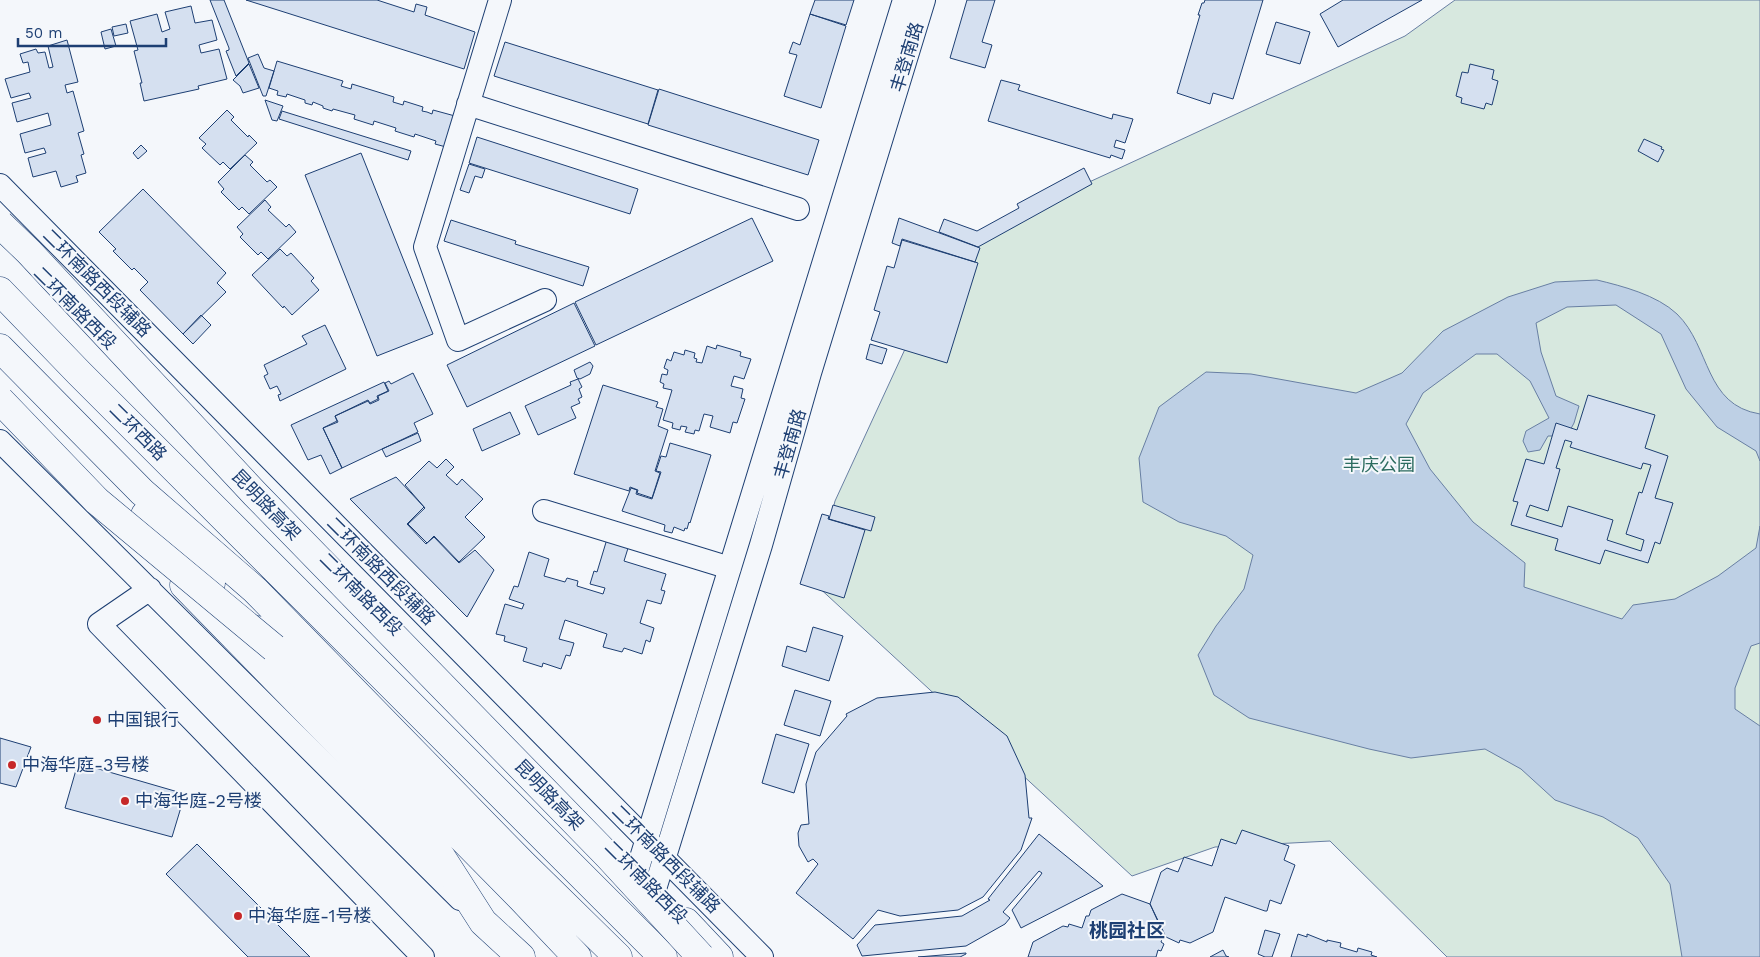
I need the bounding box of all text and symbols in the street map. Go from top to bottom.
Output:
scale bar [18,15,165,47]
street label: 丰登南路 [886,19,927,94]
text: 50 m [25,24,62,42]
street label: 二环南路西段辅路 [38,224,156,342]
street label: 二环南路西段 [29,262,121,354]
street label: 二环西路 [105,399,171,465]
street label: 丰登南路 [770,406,810,481]
park label: 丰庆公园 [1343,454,1415,475]
street label: 昆明路高架 [228,465,305,544]
street label: 二环南路西段辅路 [322,512,440,630]
street label: 二环南路西段 [315,548,407,640]
place label: 中国银行 [107,709,179,730]
marker: 中国银行 [91,714,103,726]
place label: 中海华庭-3号楼 [22,754,149,775]
street label: 昆明路高架 [511,755,588,834]
marker: 中海华庭-3号楼 [6,759,18,771]
place label: 中海华庭-2号楼 [135,790,262,811]
marker: 中海华庭-2号楼 [119,795,131,807]
street label: 二环南路西段辅路 [607,800,725,918]
street label: 二环南路西段 [600,836,692,928]
place label: 中海华庭-1号楼 [248,905,371,926]
marker: 中海华庭-1号楼 [232,910,244,922]
district label: 桃园社区 [1089,919,1165,942]

